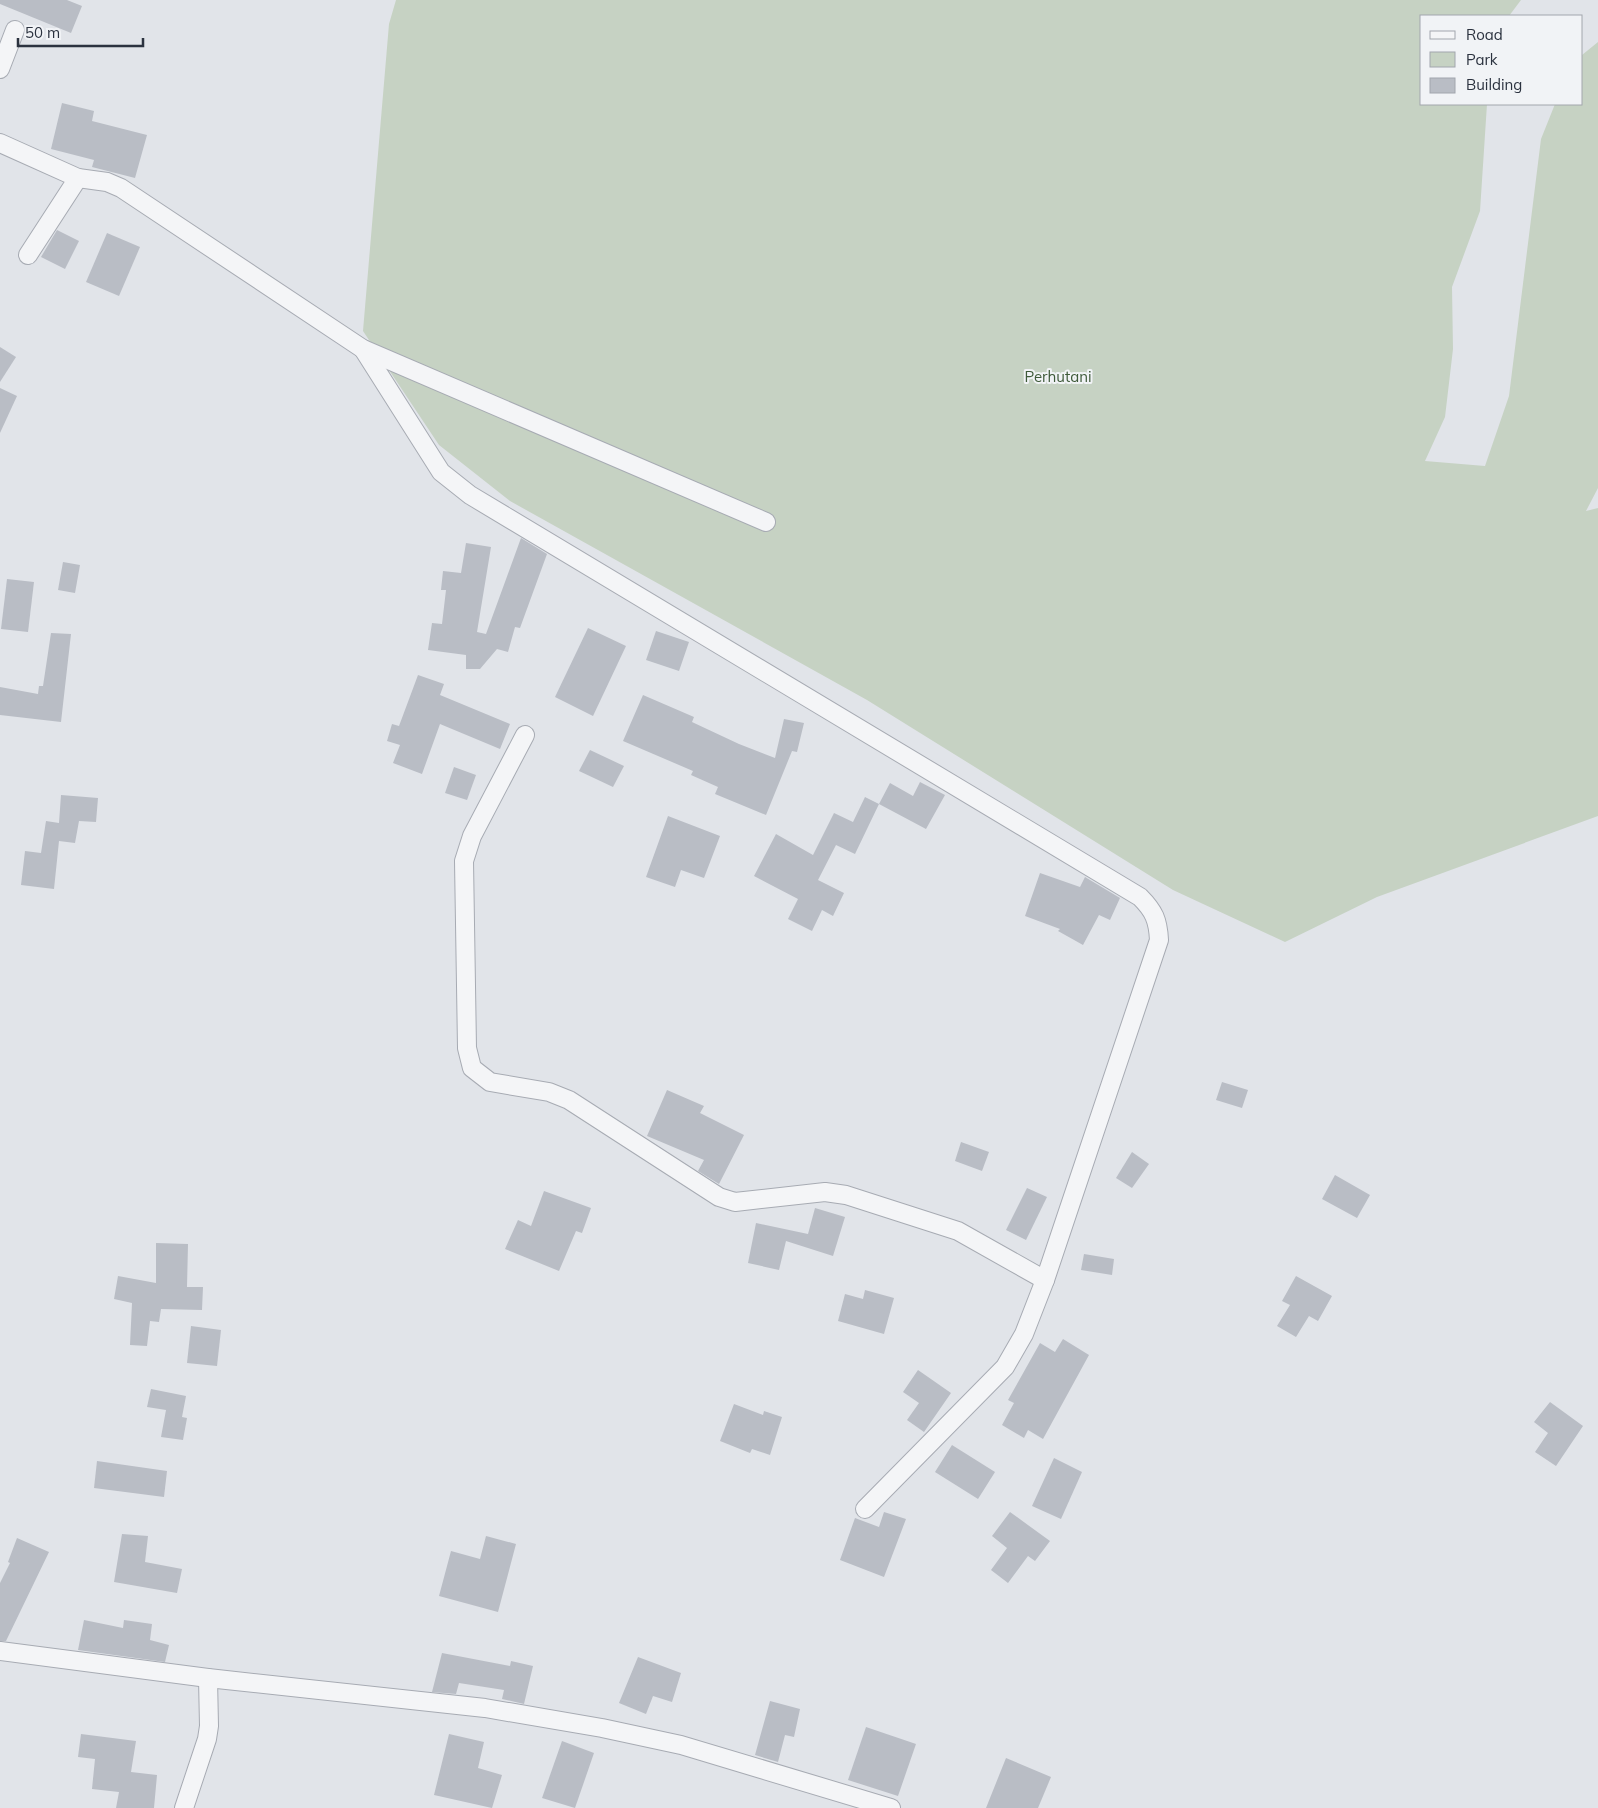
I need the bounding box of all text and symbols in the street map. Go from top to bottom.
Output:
scale bar [18,15,142,47]
legend [1420,15,1583,105]
text: 50 m [25,23,60,42]
text: Road [1466,25,1503,44]
text: Park [1466,50,1498,69]
text: Building [1466,75,1522,94]
park label: Perhutani [1024,367,1092,386]

